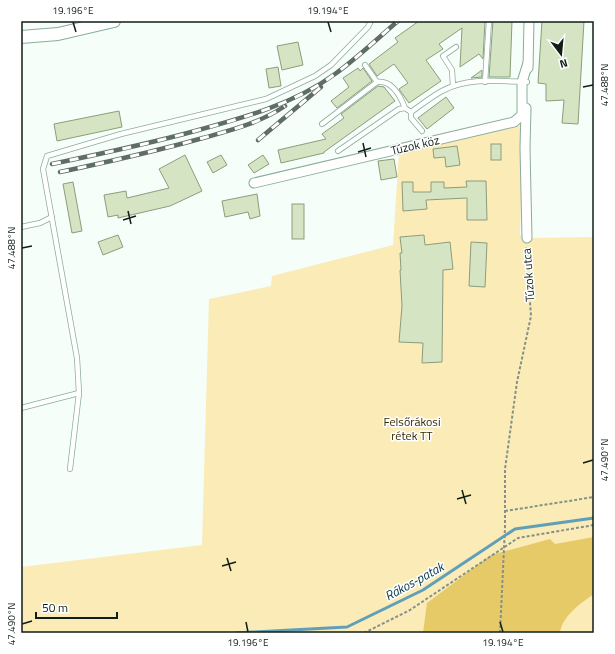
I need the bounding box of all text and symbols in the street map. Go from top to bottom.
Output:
text: 19.196°E [52,3,94,18]
text: 19.194°E [307,3,349,18]
north arrow [541,34,581,74]
text: N [558,55,570,72]
text: 47.488°N [597,64,612,106]
street label: Túzok köz [389,130,441,160]
text: 47.488°N [4,227,19,269]
street label: Túzok utca [517,248,539,302]
park label: Felsőrákosi rétek TT [383,412,441,445]
text: 47.490°N [597,439,612,481]
water label: Rákos-patak [381,555,449,605]
scale bar [36,594,117,620]
text: 50 m [42,598,68,617]
text: 47.490°N [4,603,19,645]
text: 19.196°E [227,635,269,650]
text: 19.194°E [482,635,524,650]

